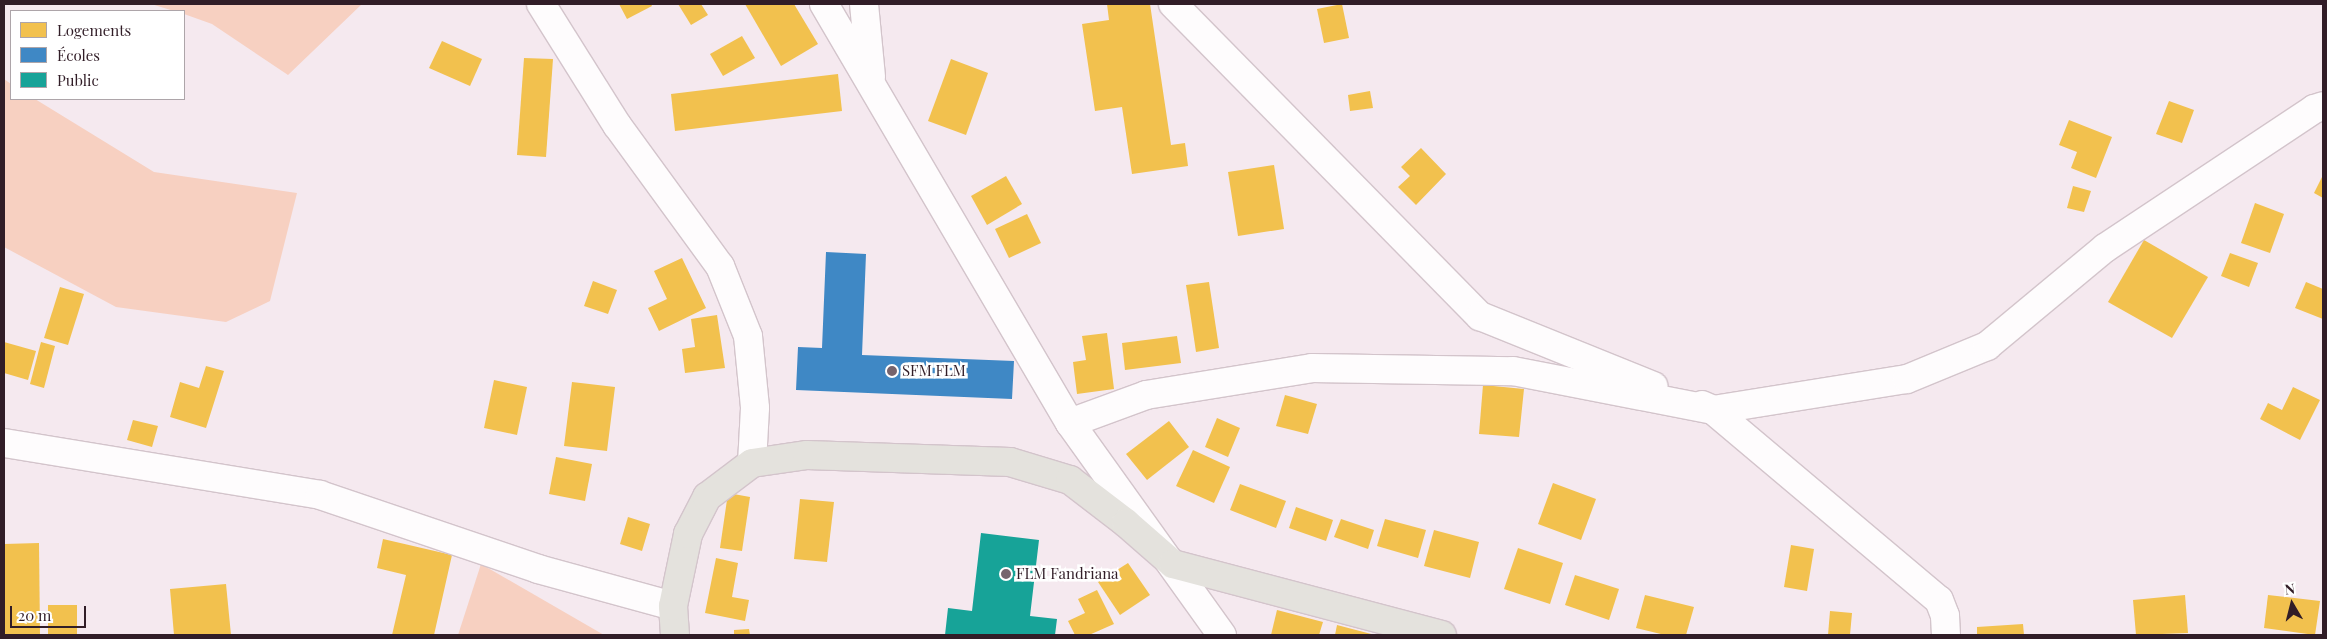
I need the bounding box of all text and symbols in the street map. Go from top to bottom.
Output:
legend [10,10,185,100]
text: Logements [57,20,131,40]
text: Écoles [57,45,100,65]
text: Public [57,70,99,90]
place label: SFM FLM [902,362,966,380]
marker: SFM FLM [886,365,898,377]
place label: FLM Fandriana [1016,565,1119,583]
marker: FLM Fandriana [1000,568,1012,580]
north arrow [2267,579,2317,629]
text: N [2284,579,2296,599]
scale bar [12,596,89,628]
text: 20 m [18,605,51,625]

